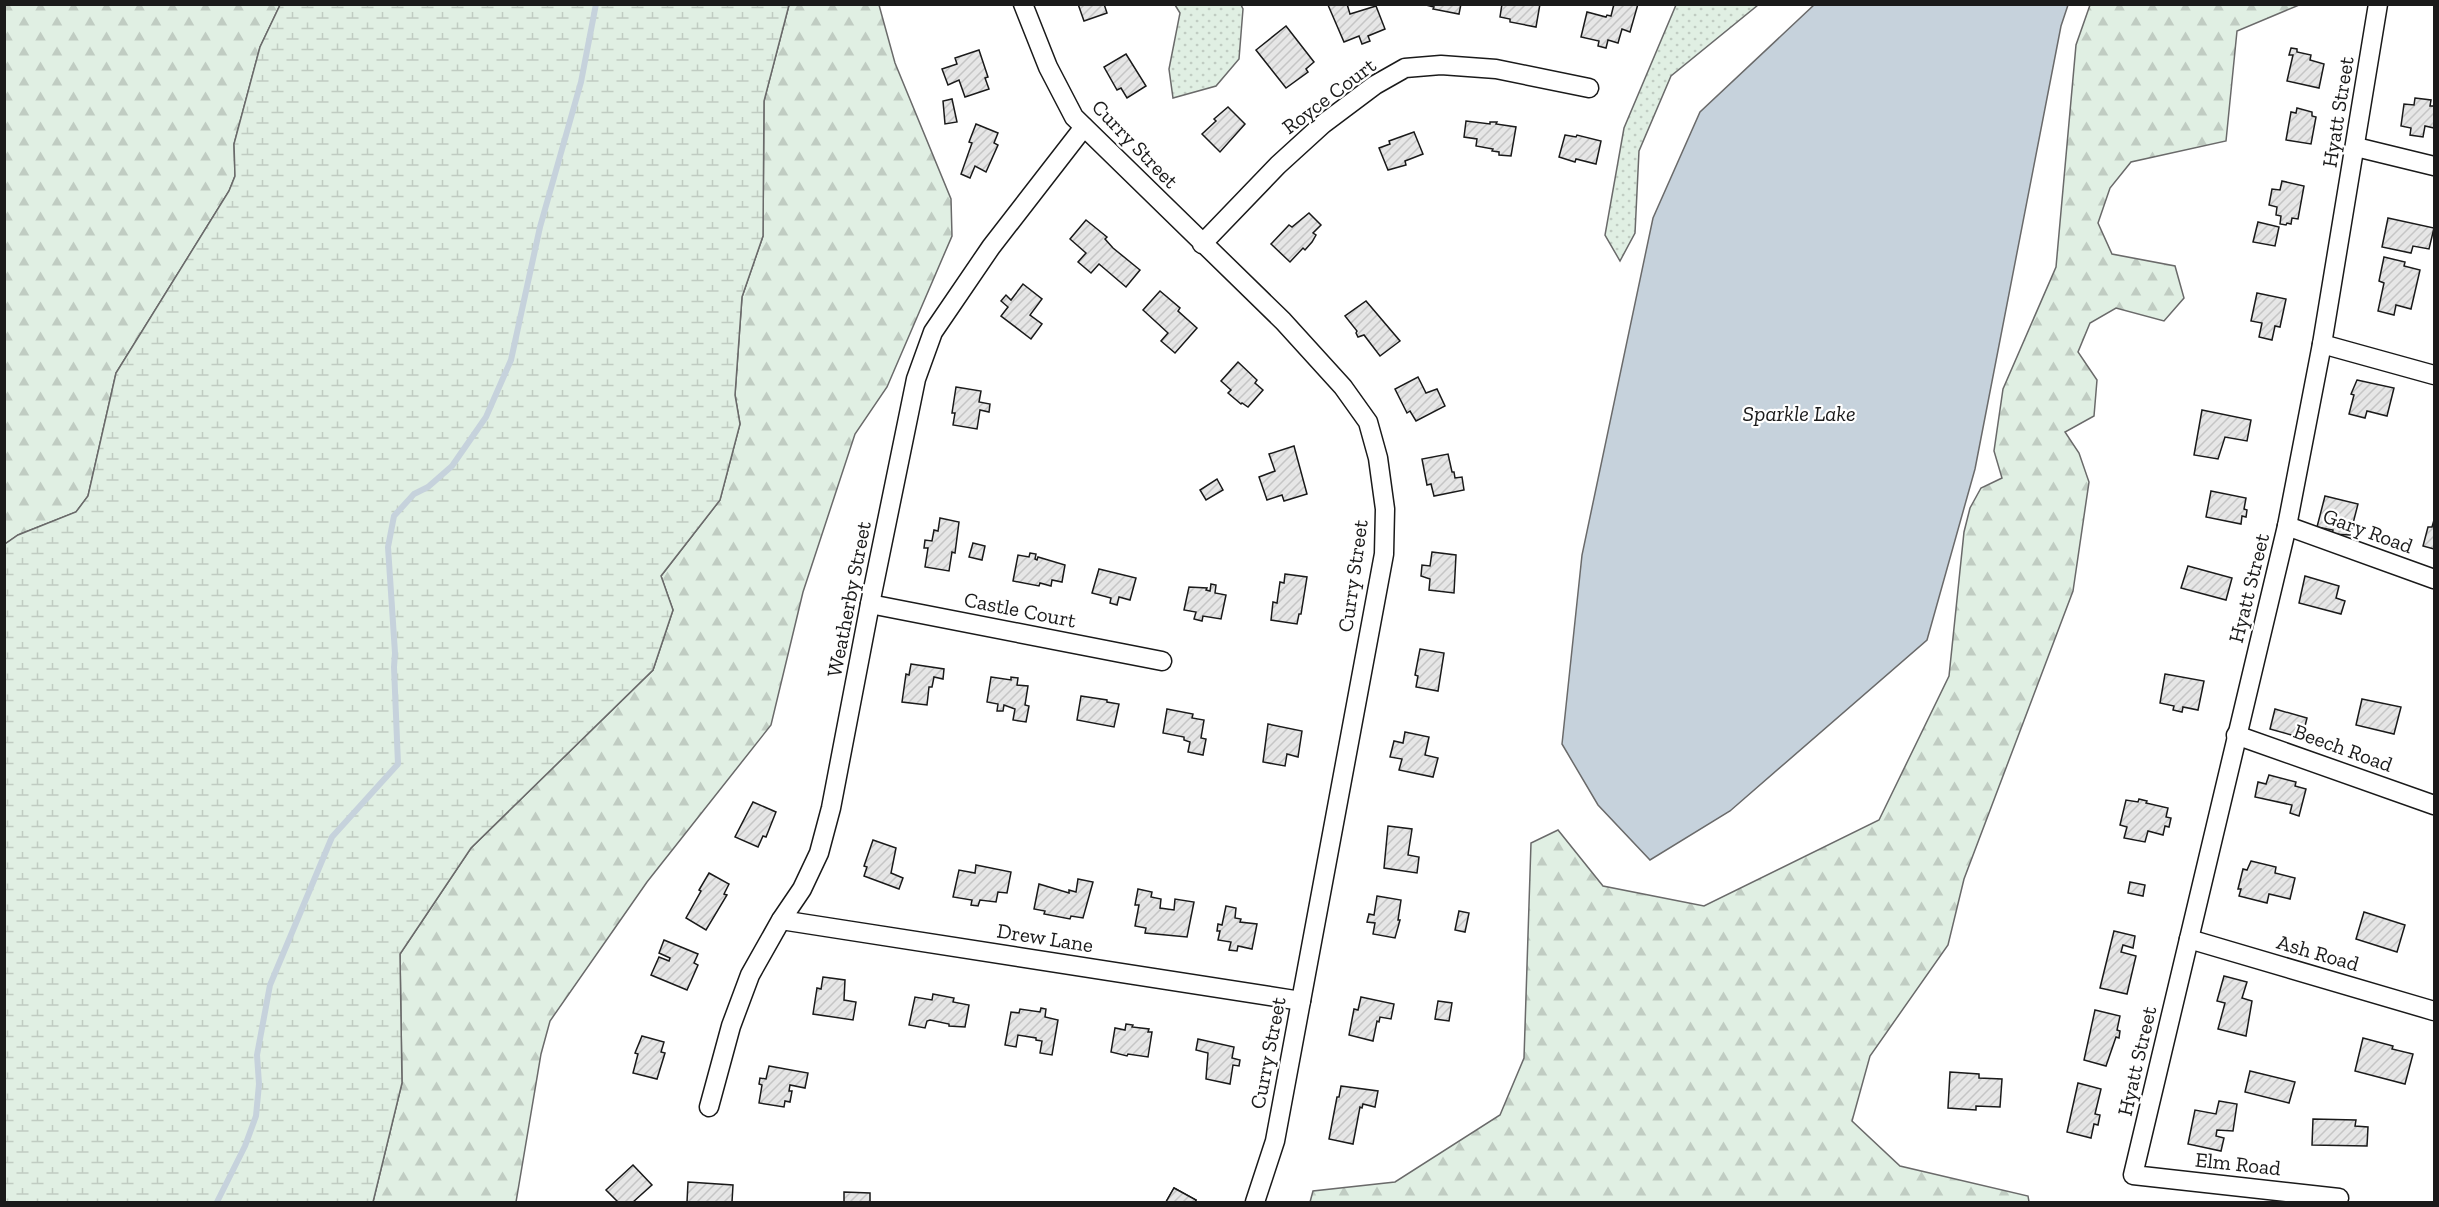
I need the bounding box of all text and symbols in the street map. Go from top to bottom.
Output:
street label: Royce Court [1277,52,1381,139]
street label: Hyatt Street [2316,55,2359,169]
street label: Curry Street [1087,94,1184,193]
water label: Sparkle Lake [1743,400,1856,427]
street label: Gary Road [2320,503,2417,558]
street label: Curry Street [1332,518,1373,634]
street label: Weatherby Street [821,519,876,679]
street label: Hyatt Street [2223,530,2274,645]
street label: Castle Court [962,586,1078,633]
street label: Beech Road [2290,718,2397,777]
street label: Drew Lane [995,918,1095,957]
street label: Ash Road [2274,929,2363,976]
street label: Curry Street [1244,995,1291,1111]
street label: Hyatt Street [2112,1003,2161,1118]
street label: Elm Road [2194,1147,2283,1180]

